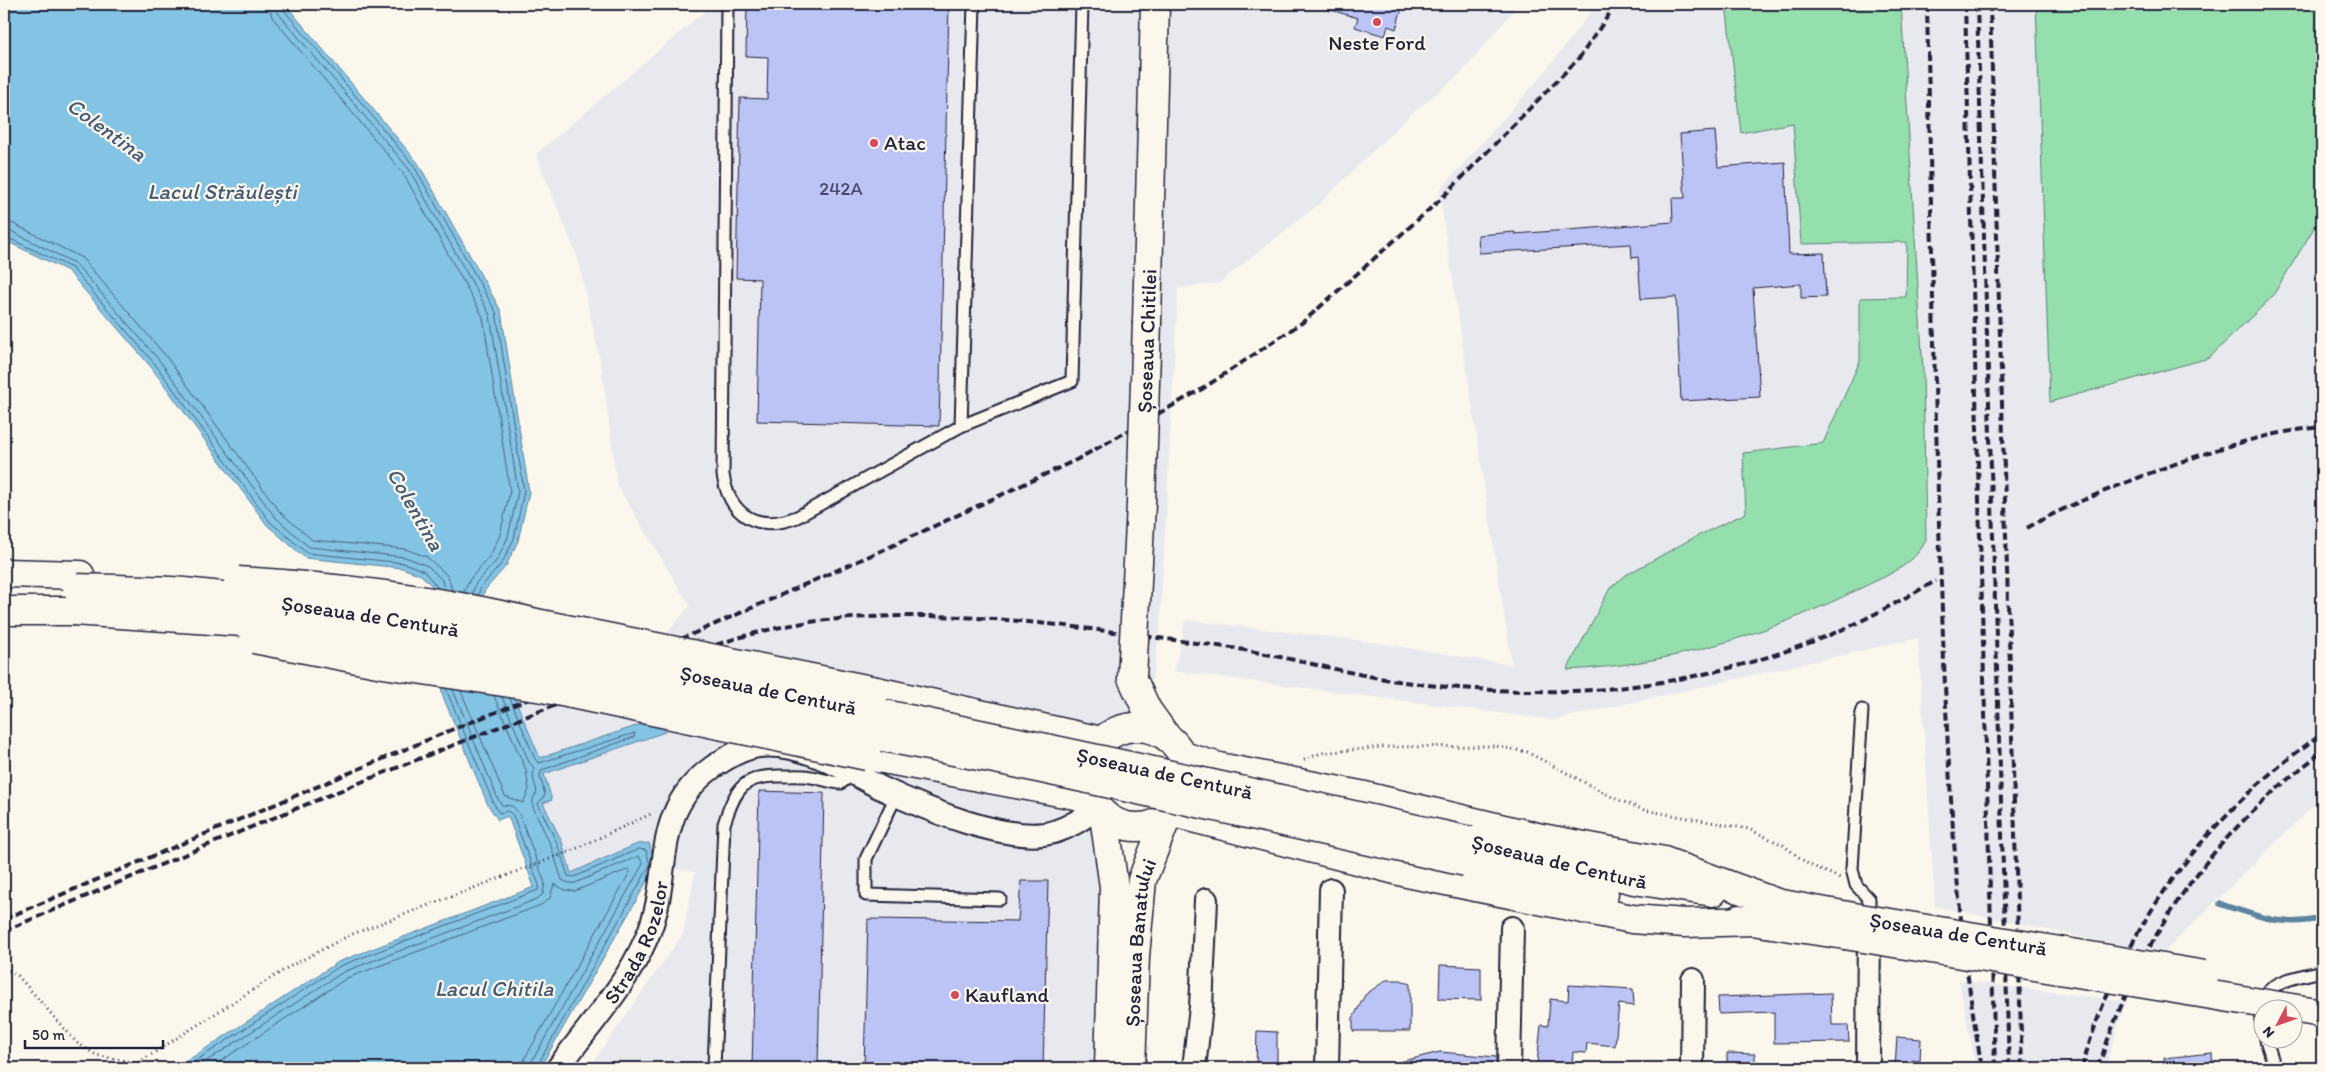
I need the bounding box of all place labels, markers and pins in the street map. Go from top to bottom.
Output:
marker: Neste Ford [1371,16,1383,28]
place label: Neste Ford [1328,30,1426,55]
place label: Atac [884,130,926,155]
marker: Atac [868,137,880,149]
place label: Kaufland [965,982,1050,1007]
marker: Kaufland [949,989,961,1001]

